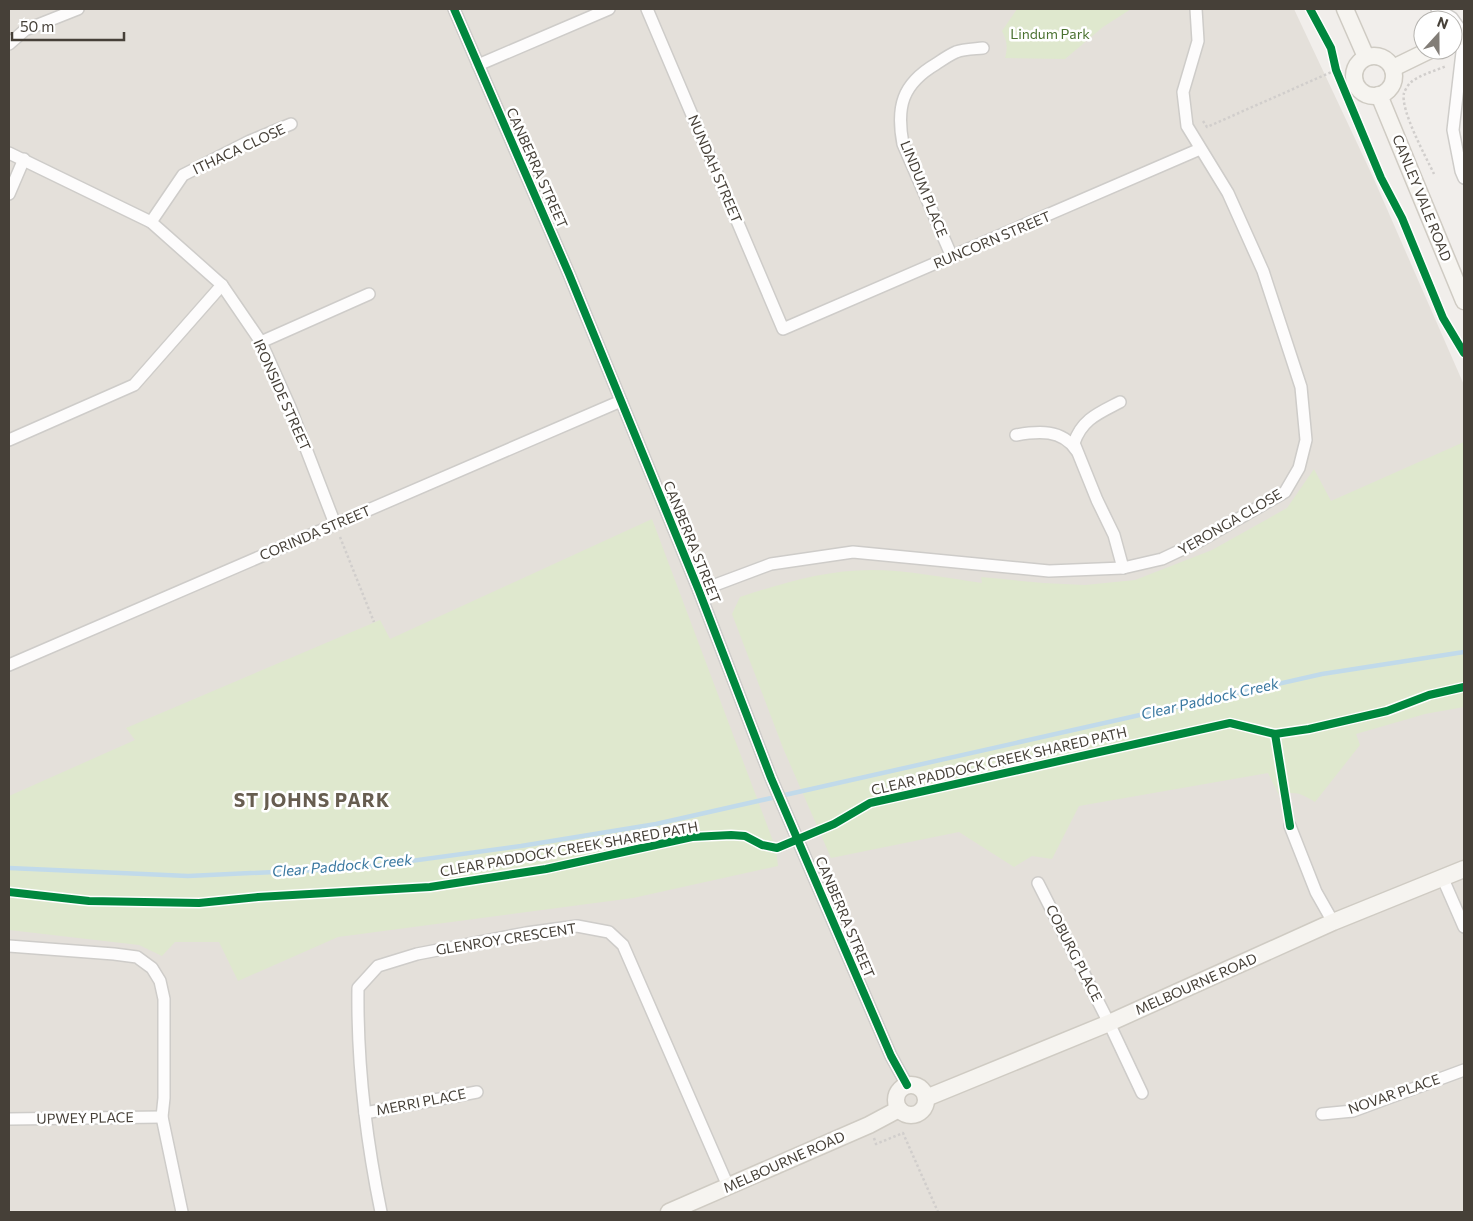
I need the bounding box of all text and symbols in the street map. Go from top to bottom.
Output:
scale bar [12,10,125,42]
north arrow [1413,10,1463,60]
text: N [1435,13,1451,32]
text: 50 m [20,17,54,35]
park label: Lindum Park [1010,25,1090,42]
street label: CANBERRA STREET [503,105,572,231]
street label: NUNDAH STREET [685,112,746,226]
street label: ITHACA CLOSE [190,120,288,177]
street label: CANLEY VALE ROAD [1389,132,1456,264]
street label: LINDUM PLACE [897,138,952,240]
street label: RUNCORN STREET [931,207,1053,272]
street label: IRONSIDE STREET [250,336,315,453]
street label: CANBERRA STREET [660,478,725,605]
street label: YERONGA CLOSE [1175,485,1284,558]
street label: CORINDA STREET [257,501,373,564]
water label: Clear Paddock Creek [1139,673,1281,723]
street label: CLEAR PADDOCK CREEK SHARED PATH [869,723,1128,798]
district label: ST JOHNS PARK [234,788,390,811]
street label: CLEAR PADDOCK CREEK SHARED PATH [439,817,699,880]
water label: Clear Paddock Creek [271,850,414,880]
street label: CANBERRA STREET [812,854,879,980]
street label: COBURG PLACE [1043,902,1106,1004]
street label: GLENROY CRESCENT [434,919,577,958]
street label: MELBOURNE ROAD [1132,949,1259,1018]
street label: NOVAR PLACE [1346,1070,1442,1117]
street label: MERRI PLACE [375,1084,467,1119]
street label: UPWEY PLACE [36,1108,134,1127]
street label: MELBOURNE ROAD [720,1127,847,1196]

